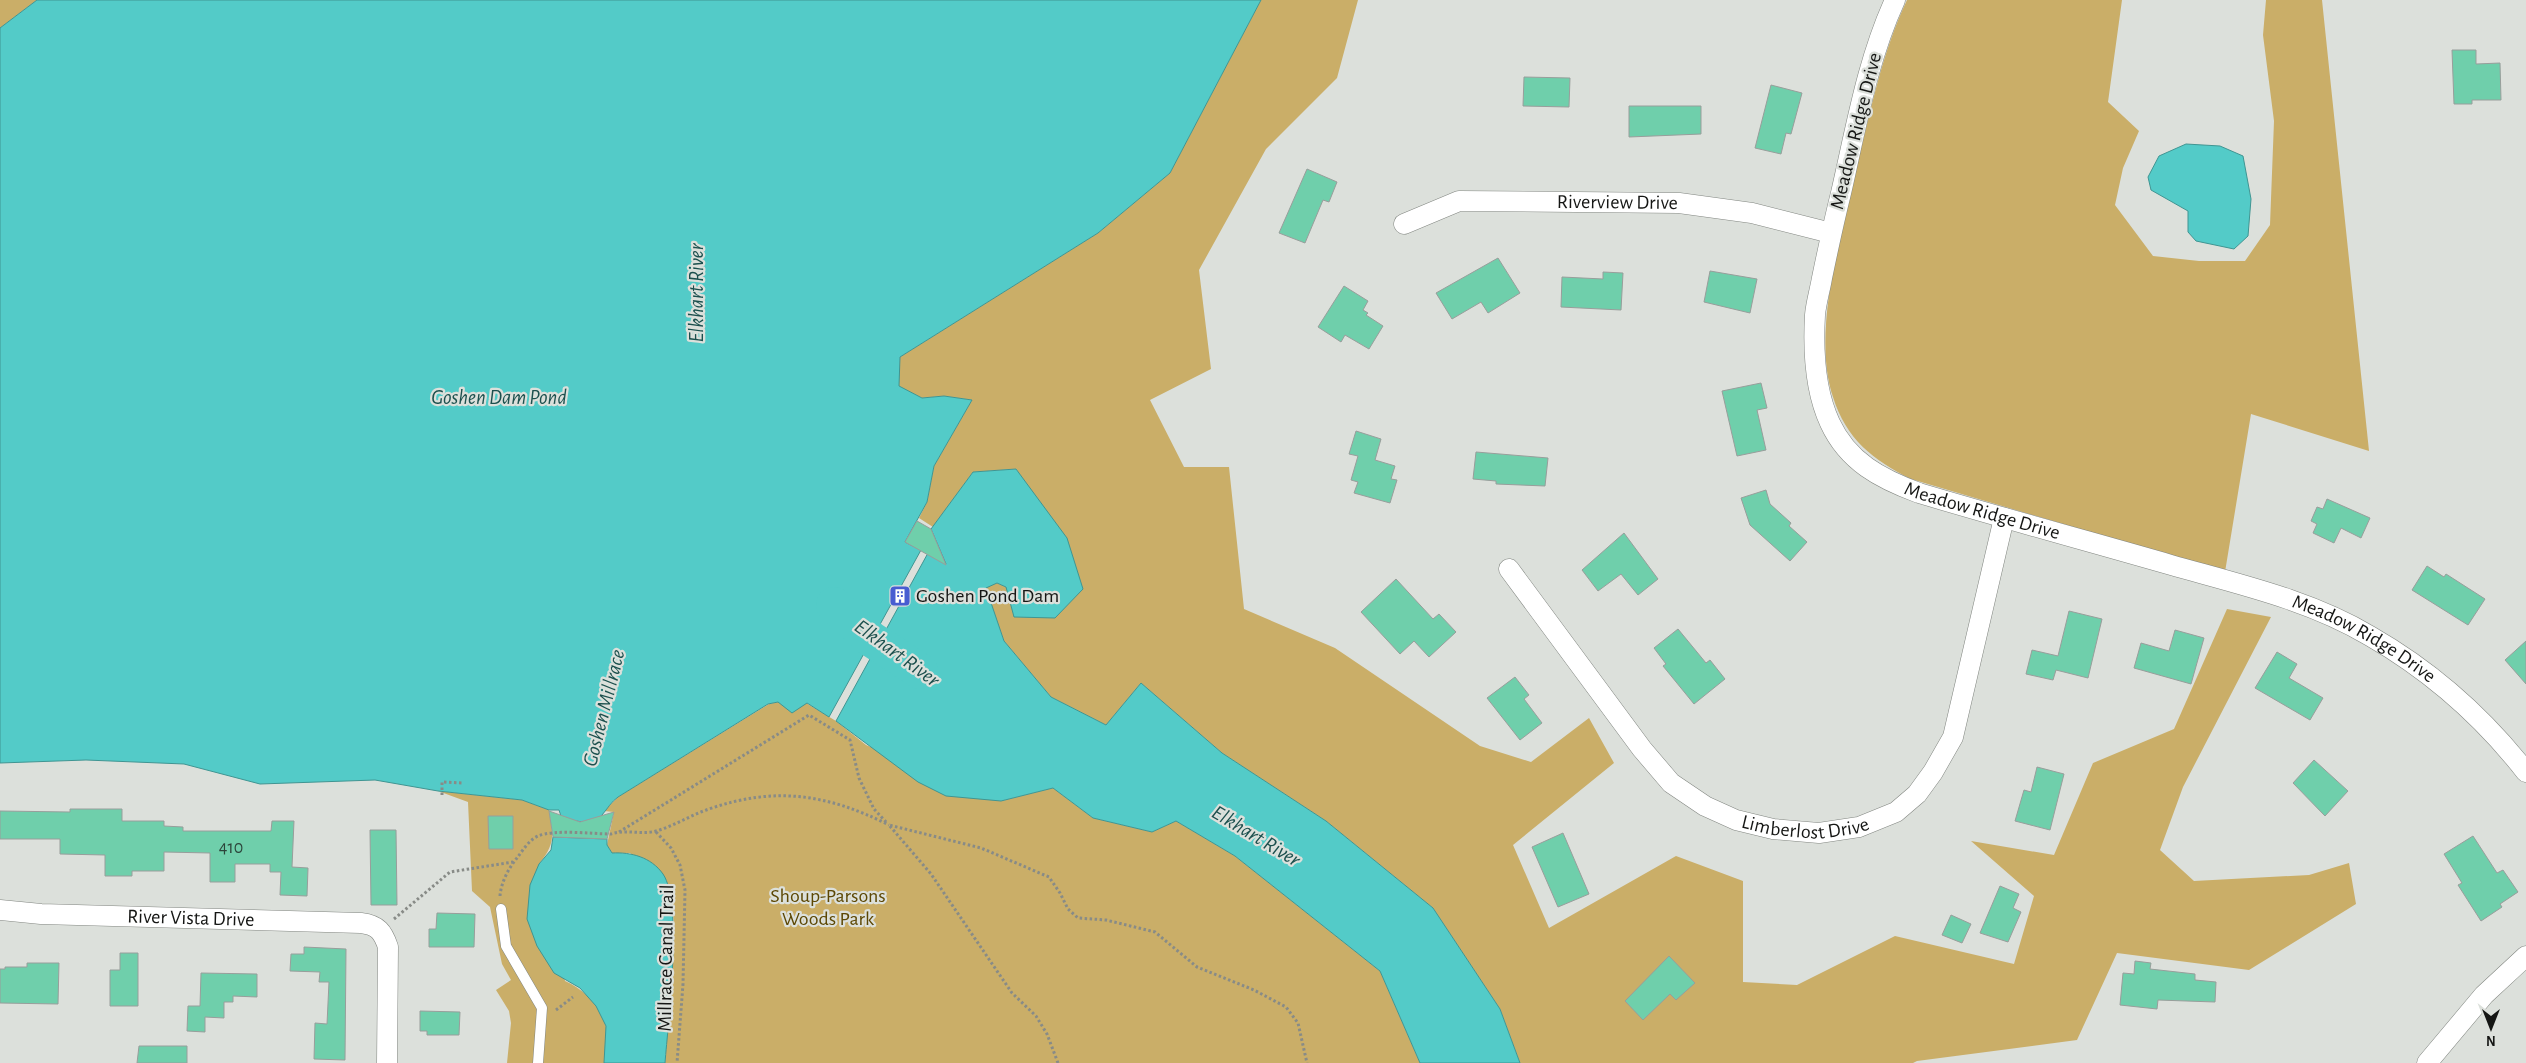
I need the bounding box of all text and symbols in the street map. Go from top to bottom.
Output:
street label: Meadow Ridge Drive [1827,51,1885,211]
street label: Riverview Drive [1557,192,1678,213]
water label: Elkhart River [686,242,707,343]
water label: Goshen Dam Pond [431,387,567,408]
street label: Meadow Ridge Drive [1902,478,2062,543]
building icon: Goshen Pond Dam [888,584,912,608]
place label: Goshen Pond Dam [916,586,1059,606]
street label: Meadow Ridge Drive [2290,591,2439,686]
water label: Elkhart River [851,615,944,691]
water label: Goshen Millrace [579,647,629,768]
water label: Elkhart River [1208,801,1305,871]
street label: Limberlost Drive [1740,812,1872,843]
house number: 410 [219,839,243,857]
street label: Millrace Canal Trail [655,884,677,1032]
park label: Shoup-Parsons Woods Park [770,886,886,929]
street label: River Vista Drive [127,906,255,930]
north arrow [2466,1003,2516,1053]
text: N [2486,1033,2496,1047]

